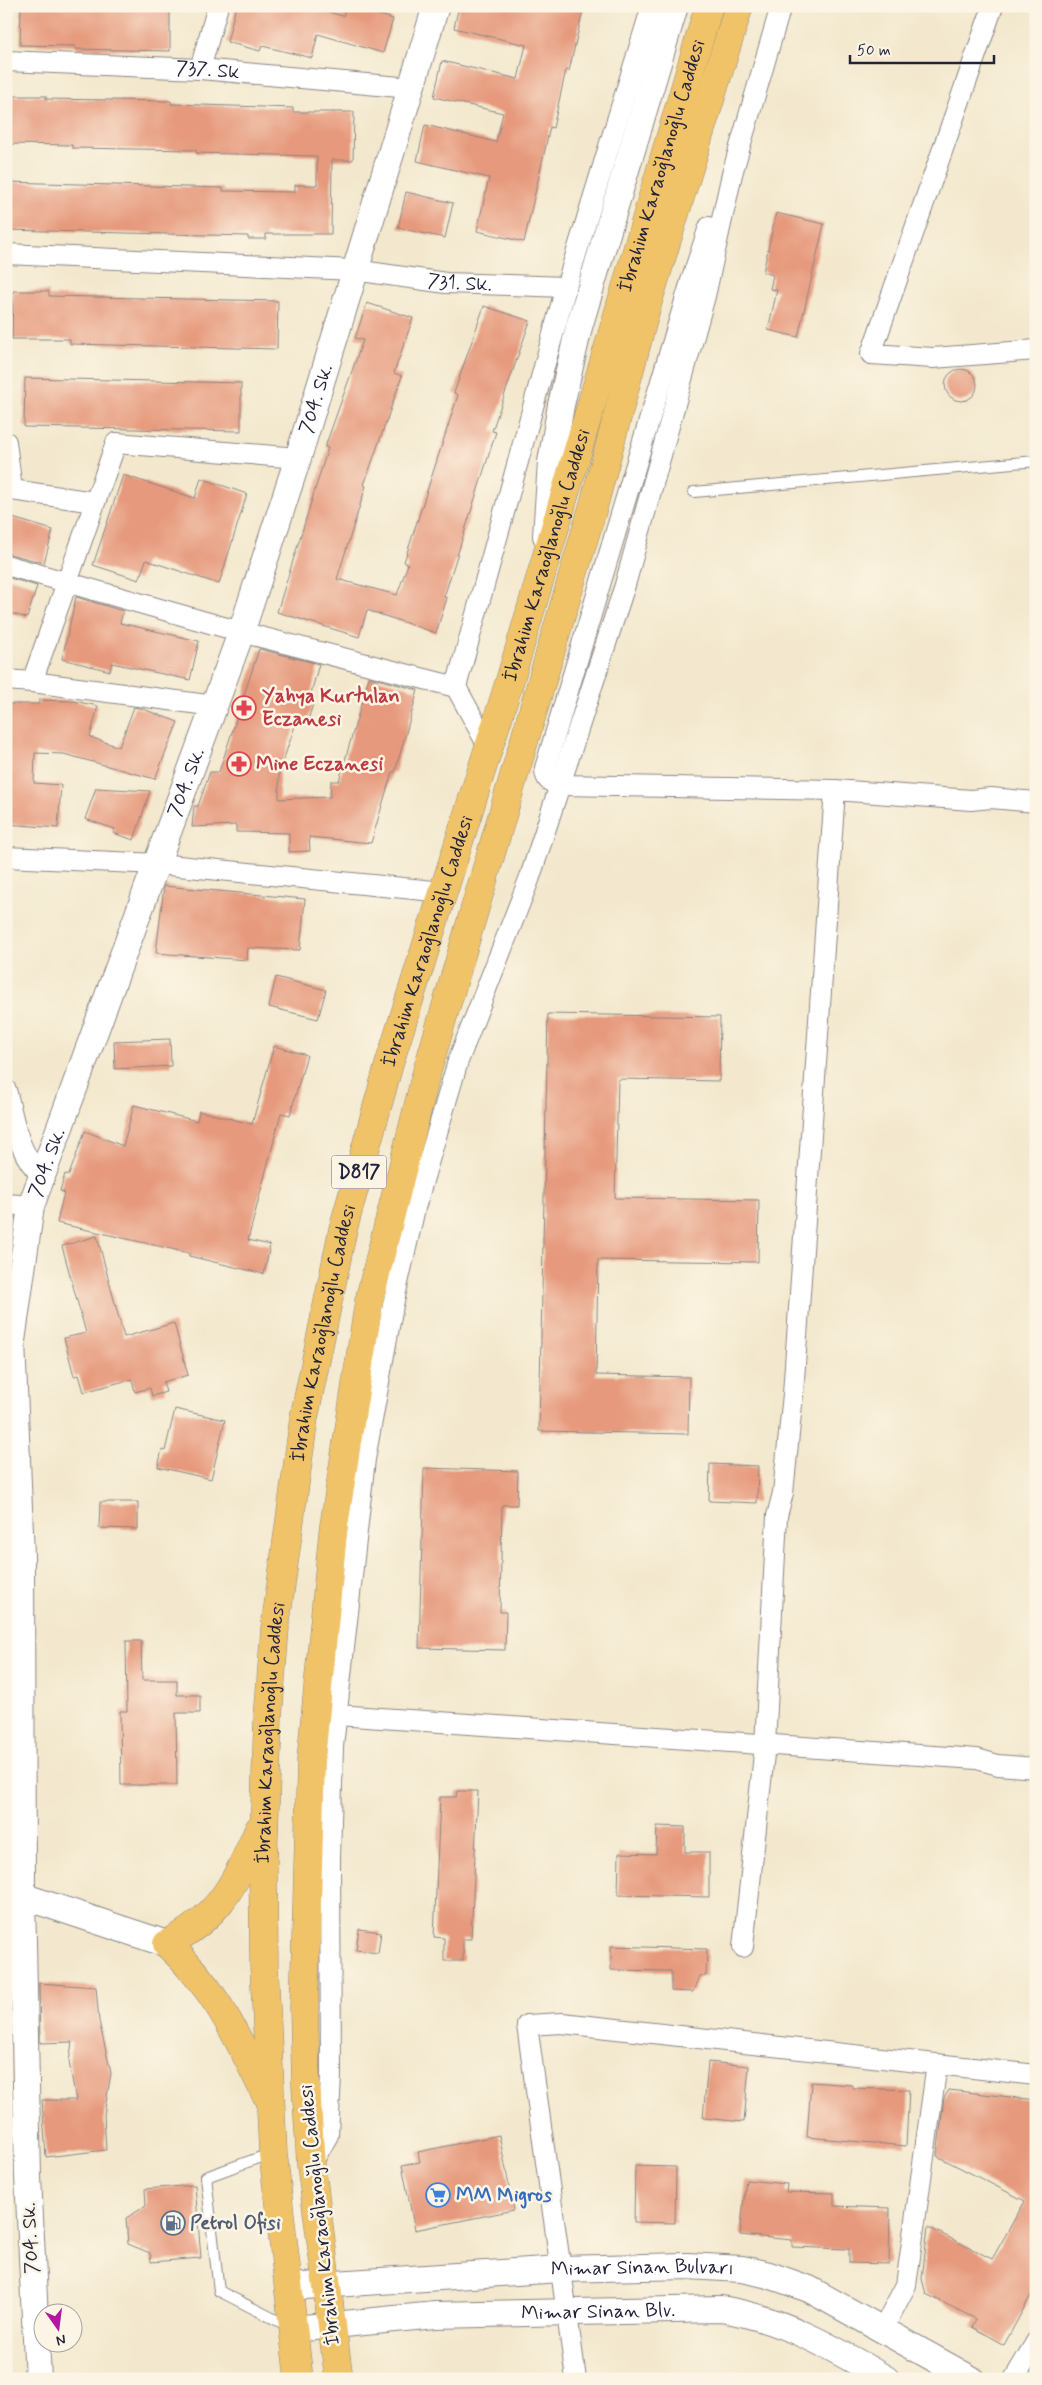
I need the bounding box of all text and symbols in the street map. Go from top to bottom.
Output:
scale bar [850,32,993,64]
street label: İbrahim Karaoğlanoğlu Caddesi [612,36,712,295]
text: 50 m [857,41,891,61]
street label: 737. Sk [175,55,241,86]
street label: 731. Sk. [426,267,492,298]
street label: 704. Sk. [293,361,339,437]
street label: İbrahim Karaoğlanoğlu Caddesi [497,426,597,685]
place label: Yahya Kurtulan Eczanesi [262,683,400,733]
pharmacy icon: Yahya Kurtulan Eczanesi [231,695,257,721]
street label: 704. Sk. [161,744,211,821]
pharmacy icon: Mine Eczanesi [226,751,252,777]
place label: Mine Eczanesi [256,751,384,778]
street label: İbrahim Karaoğlanoğlu Caddesi [375,812,480,1070]
street label: 704. Sk. [22,1124,72,1201]
road number: D817 [332,1156,386,1188]
street label: İbrahim Karaoğlanoğlu Caddesi [285,1201,363,1464]
street label: İbrahim Karaoğlanoğlu Caddesi [250,1600,292,1864]
street label: İbrahim Karaoğlanoğlu Caddesi [293,2083,347,2347]
supermarket icon: MM Migros [425,2182,451,2208]
place label: MM Migros [456,2182,552,2209]
street label: 704. Sk. [16,2202,46,2274]
fuel station icon: Petrol Ofisi [160,2210,186,2236]
place label: Petrol Ofisi [190,2210,281,2237]
street label: Mimar Sinan Bulvarı [550,2252,734,2283]
street label: Mimar Sinan Blv. [521,2296,676,2327]
north arrow [32,2302,82,2352]
text: N [54,2330,68,2350]

